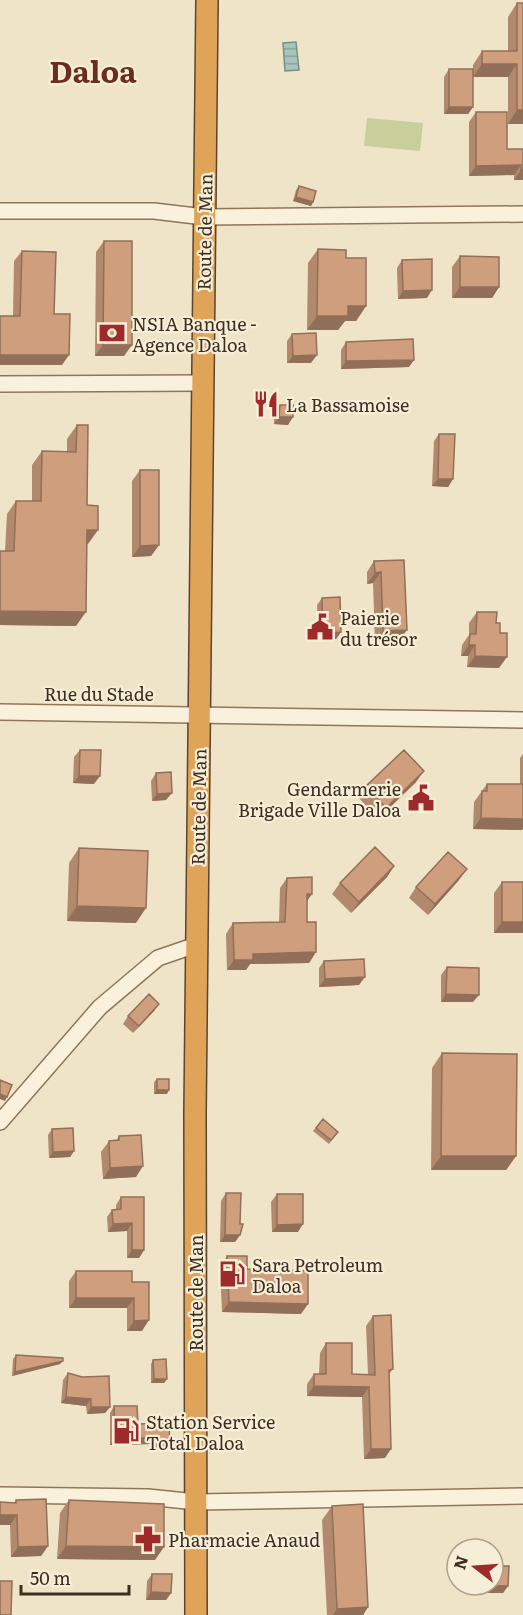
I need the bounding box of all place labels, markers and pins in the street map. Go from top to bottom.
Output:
place label: NSIA Banque - Agence Daloa [132,310,257,358]
bank icon: NSIA Banque - Agence Daloa [97,318,127,348]
restaurant icon: La Bassamoise [251,389,281,419]
place label: La Bassamoise [286,391,409,418]
place label: Paierie du trésor [340,604,418,652]
public building icon: Paierie du trésor [305,612,335,642]
place label: Gendarmerie Brigade Ville Daloa [238,775,401,823]
public building icon: Gendarmerie Brigade Ville Daloa [406,783,436,813]
place label: Sara Petroleum Daloa [252,1251,383,1299]
fuel station icon: Sara Petroleum Daloa [217,1259,247,1289]
place label: Station Service Total Daloa [146,1408,275,1456]
fuel station icon: Station Service Total Daloa [111,1416,141,1446]
pharmacy icon: Pharmacie Anaud [133,1524,163,1554]
place label: Pharmacie Anaud [168,1526,320,1553]

